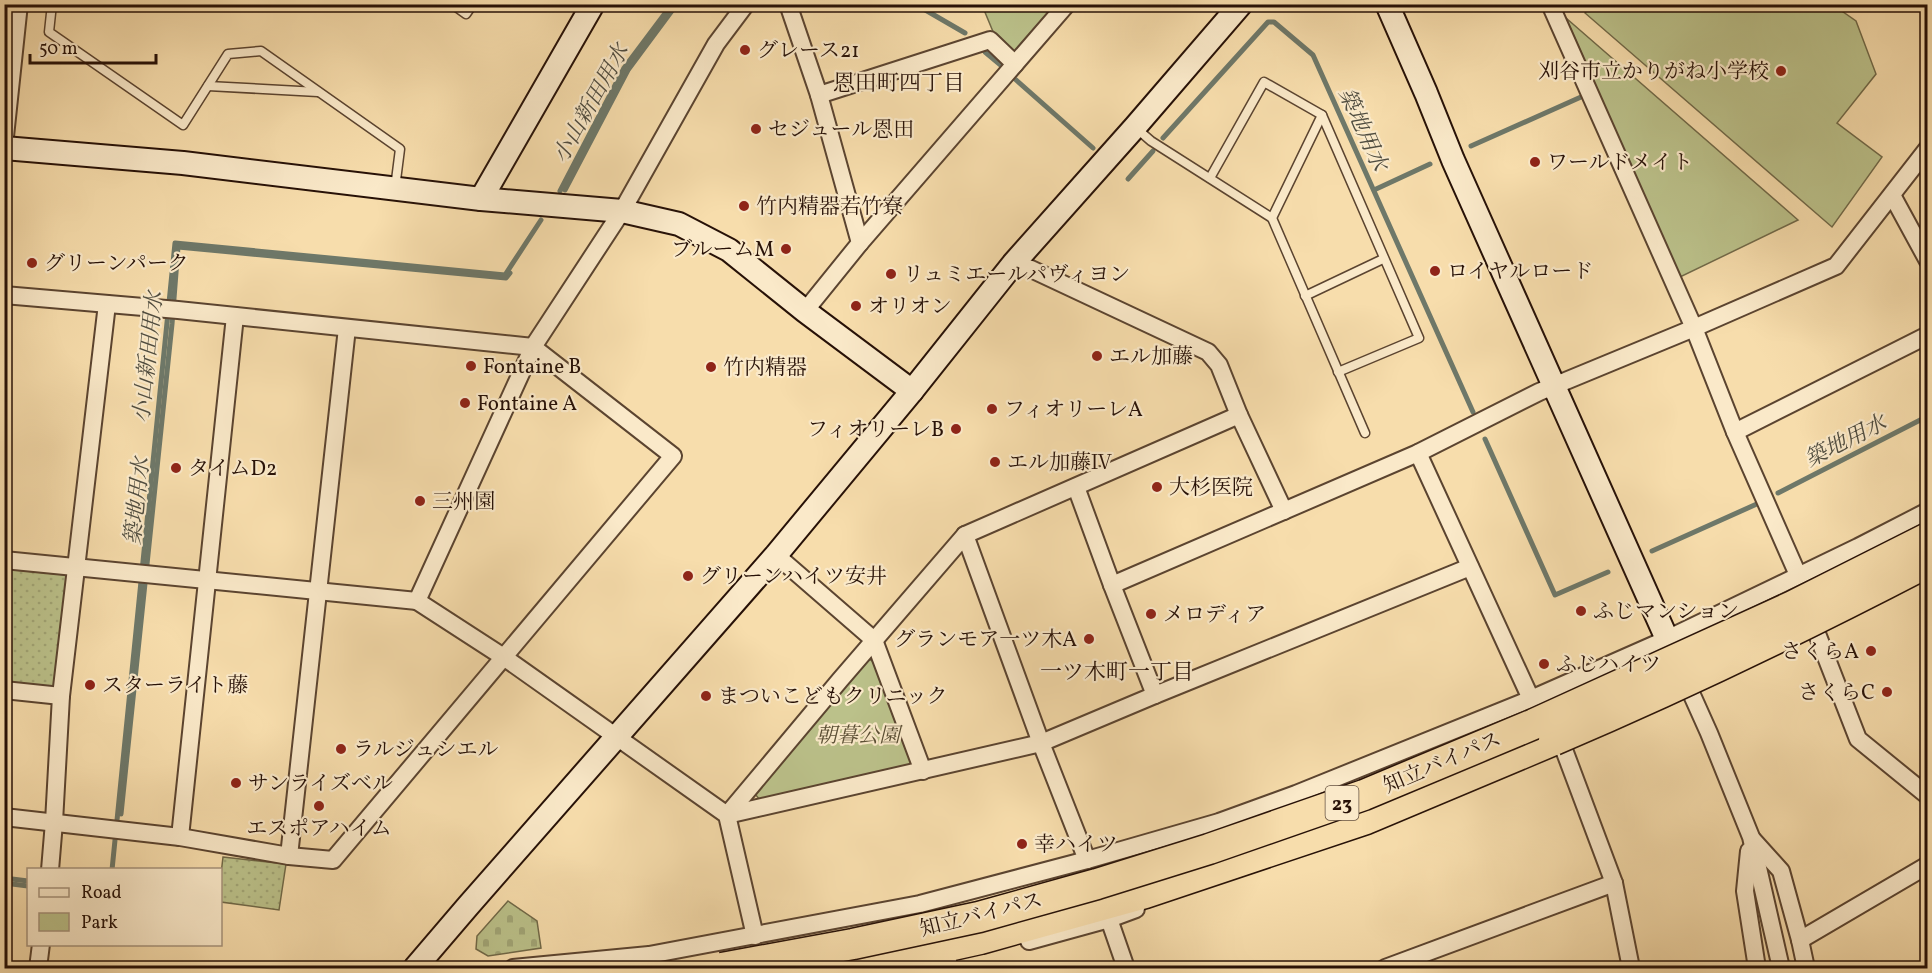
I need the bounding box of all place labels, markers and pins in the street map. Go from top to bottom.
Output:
place label: グレース21 [757,37,859,66]
marker: グレース21 [738,43,752,57]
place label: 刈谷市立かりがね小学校 [1538,58,1769,87]
marker: 刈谷市立かりがね小学校 [1774,64,1788,78]
place label: セジュール恩田 [768,116,914,145]
marker: セジュール恩田 [749,122,763,136]
place label: ワールドメイト [1547,149,1693,178]
marker: ワールドメイト [1528,155,1542,169]
place label: 竹内精器若竹寮 [756,193,903,222]
marker: 竹内精器若竹寮 [737,199,751,213]
place label: ブルームM [671,236,774,265]
marker: ブルームM [779,242,793,256]
place label: グリーンパーク [44,250,189,279]
marker: グリーンパーク [25,256,39,270]
place label: ロイヤルロード [1447,258,1593,287]
place label: リュミエールパヴィヨン [903,261,1130,290]
marker: ロイヤルロード [1428,264,1442,278]
marker: リュミエールパヴィヨン [884,267,898,281]
place label: オリオン [868,293,952,322]
marker: オリオン [849,299,863,313]
place label: エル加藤 [1109,343,1193,372]
marker: エル加藤 [1090,349,1104,363]
place label: Fontaine B [483,353,581,382]
place label: 竹内精器 [723,354,807,383]
marker: Fontaine B [464,359,478,373]
marker: 竹内精器 [704,360,718,374]
place label: Fontaine A [477,390,577,419]
marker: Fontaine A [458,396,472,410]
place label: フィオリーレA [1004,396,1143,425]
marker: フィオリーレA [985,402,999,416]
place label: フィオリーレB [807,416,944,445]
marker: フィオリーレB [949,422,963,436]
place label: エル加藤Ⅳ [1007,449,1112,478]
place label: タイムD2 [188,455,277,484]
marker: エル加藤Ⅳ [988,455,1002,469]
marker: タイムD2 [169,461,183,475]
place label: 大杉医院 [1169,474,1253,503]
marker: 大杉医院 [1150,480,1164,494]
place label: 三州園 [432,488,495,517]
marker: 三州園 [413,494,427,508]
place label: グリーンハイツ安井 [700,563,887,592]
marker: グリーンハイツ安井 [681,569,695,583]
place label: ふじマンション [1593,598,1739,627]
place label: メロディア [1163,601,1266,630]
marker: ふじマンション [1574,604,1588,618]
marker: メロディア [1144,607,1158,621]
place label: グランモア一ツ木A [894,626,1077,655]
marker: グランモア一ツ木A [1082,632,1096,646]
place label: さくらA [1781,638,1859,667]
marker: さくらA [1864,644,1878,658]
place label: ふじハイツ [1556,651,1661,680]
marker: ふじハイツ [1537,657,1551,671]
place label: スターライト藤 [102,672,248,701]
marker: スターライト藤 [83,678,97,692]
place label: さくらC [1798,679,1875,708]
place label: まついこどもクリニック [718,683,948,712]
marker: さくらC [1880,685,1894,699]
marker: まついこどもクリニック [699,689,713,703]
place label: ラルジュシエル [353,736,498,765]
marker: ラルジュシエル [334,742,348,756]
place label: サンライズベル [248,770,393,799]
marker: サンライズベル [229,776,243,790]
marker: エスポアハイム [312,799,326,813]
place label: エスポアハイム [246,815,392,844]
place label: 幸ハイツ [1034,831,1118,860]
marker: 幸ハイツ [1015,837,1029,851]

